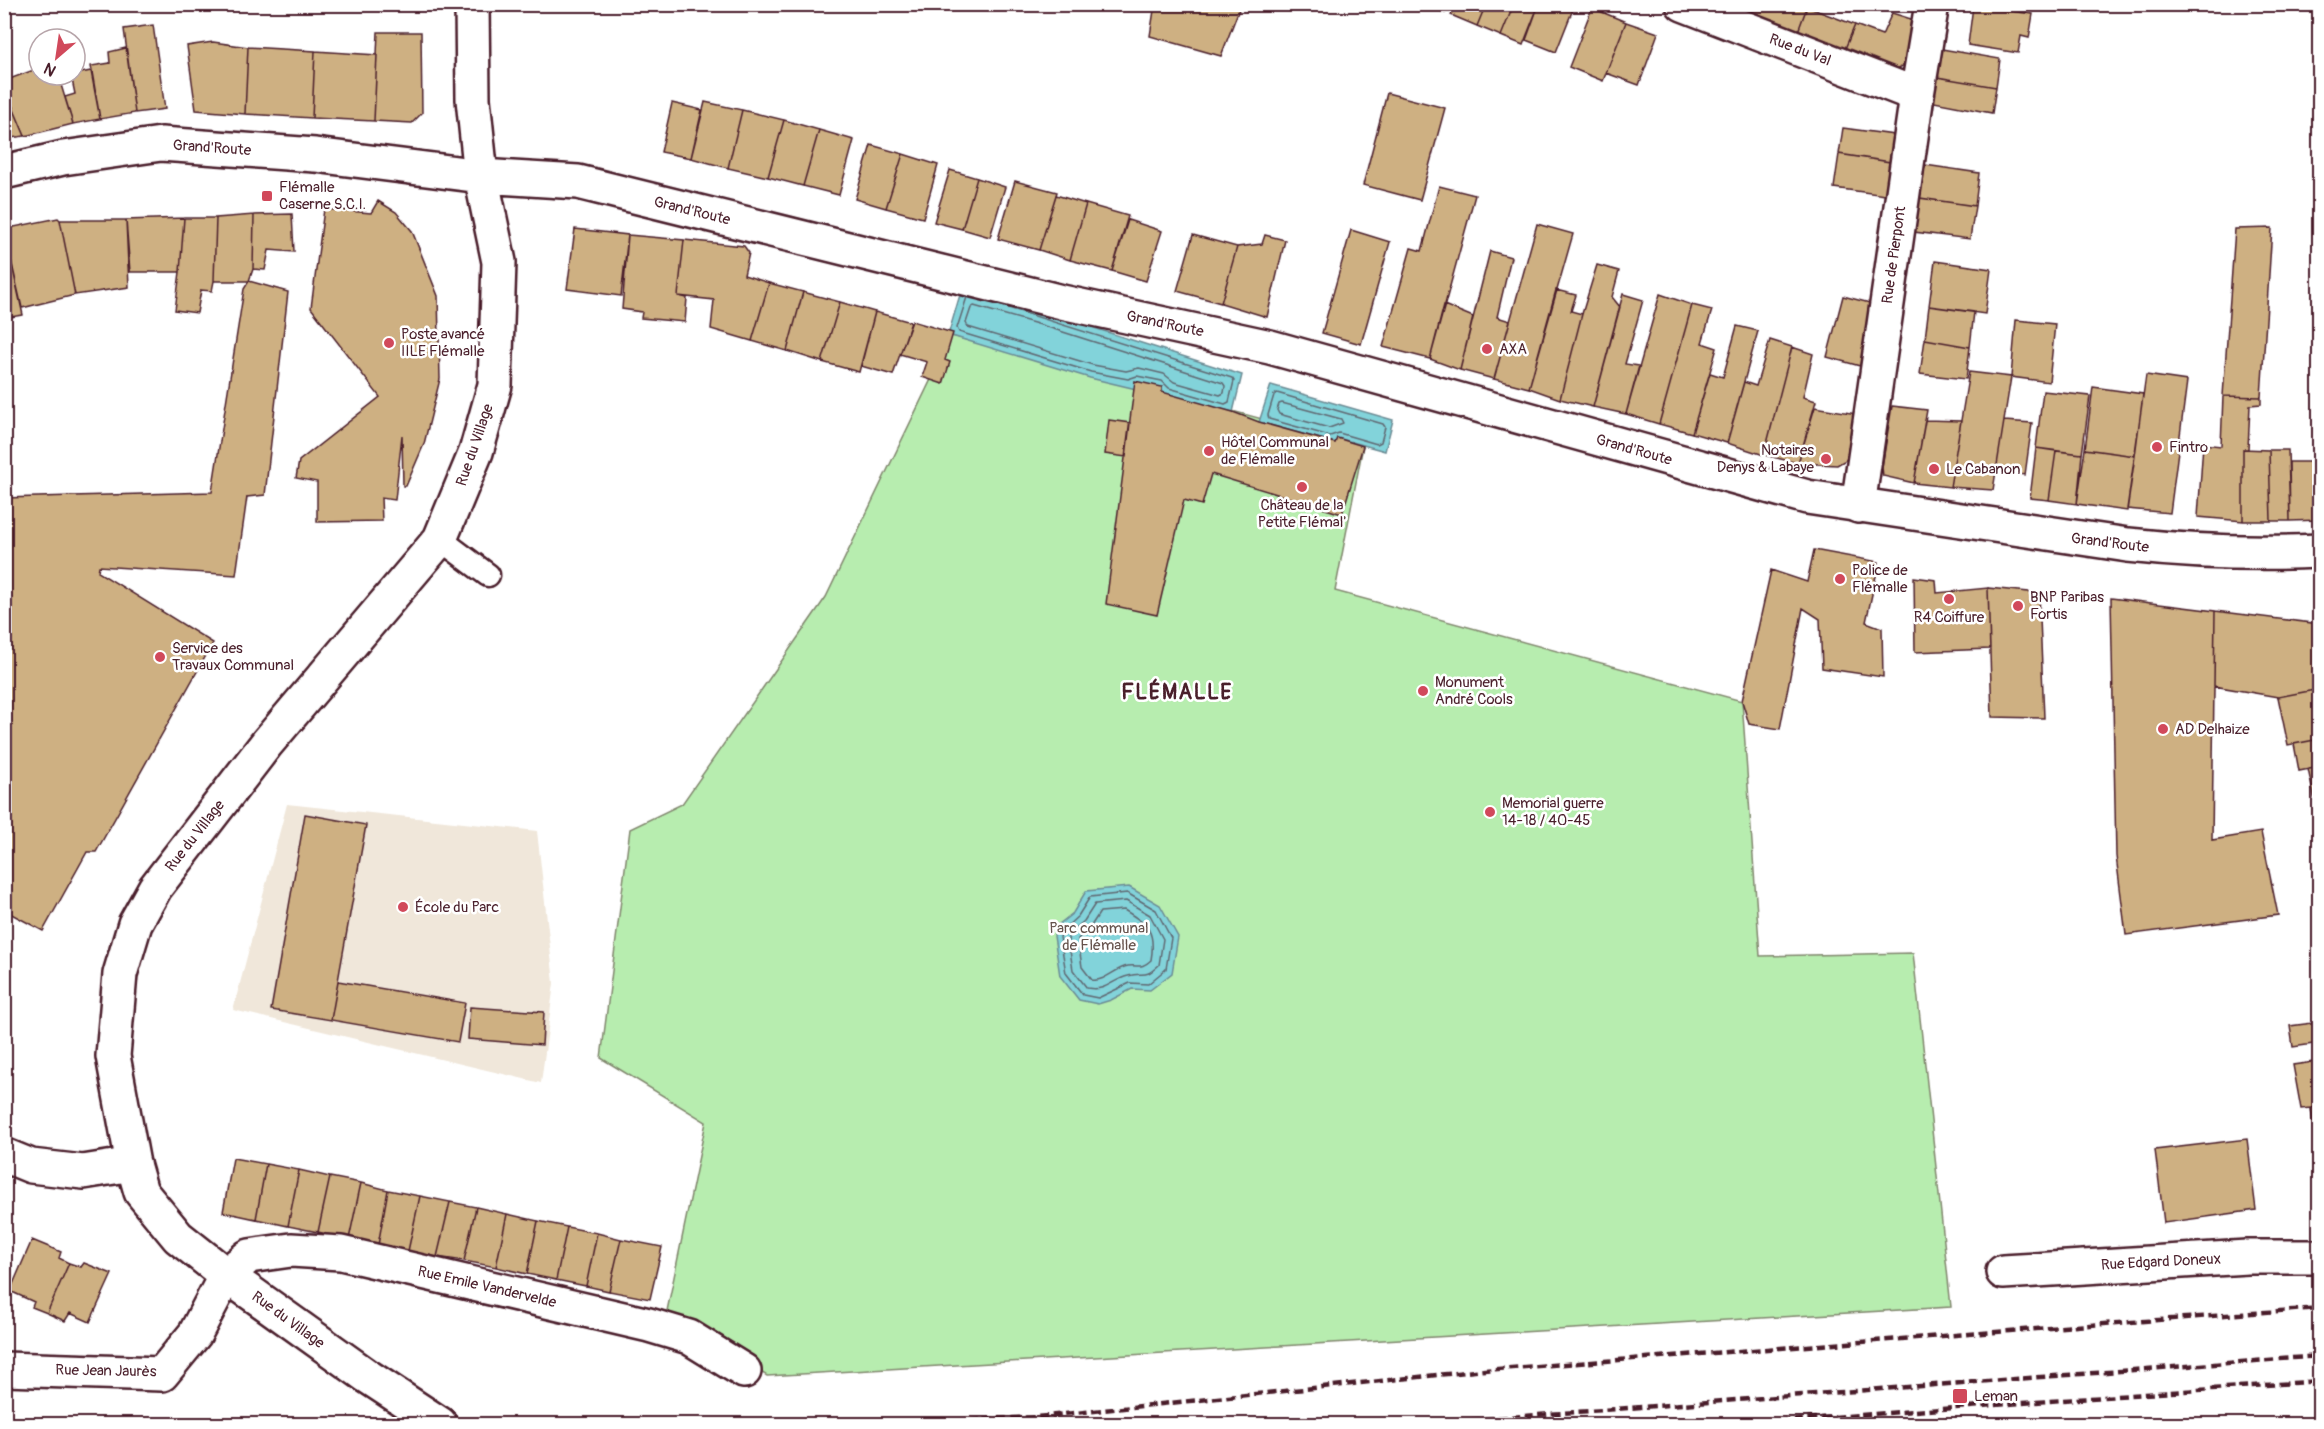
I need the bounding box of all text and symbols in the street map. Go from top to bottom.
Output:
north arrow [27,27,87,87]
street label: Rue du Val [1766,30,1834,70]
text: N [40,58,60,81]
street label: Grand'Route [172,136,252,160]
place label: Flémalle Caserne S.C.I. [279,178,366,214]
marker: Flémalle Caserne S.C.I. [260,189,274,203]
street label: Grand'Route [652,192,733,230]
street label: Rue de Pierpont [1878,204,1910,305]
street label: Grand'Route [1125,307,1206,342]
place label: Poste avancé IILE Flémalle [401,325,485,361]
marker: Poste avancé IILE Flémalle [382,336,396,350]
place label: AXA [1499,340,1527,359]
marker: AXA [1480,342,1494,356]
street label: Rue du Village [452,401,498,489]
street label: Grand'Route [1594,430,1675,470]
place label: Hôtel Communal de Flémalle [1221,433,1329,469]
place label: Fintro [2169,438,2208,457]
marker: Fintro [2150,440,2164,454]
place label: Notaires Denys & Labaye [1717,441,1815,477]
marker: Hôtel Communal de Flémalle [1202,444,1216,458]
marker: Notaires Denys & Labaye [1819,452,1833,466]
place label: Le Cabanon [1946,460,2020,479]
marker: Le Cabanon [1927,462,1941,476]
marker: Château de la Petite Flémal' [1295,480,1309,494]
place label: Château de la Petite Flémal' [1258,496,1346,532]
street label: Grand'Route [2070,529,2151,557]
place label: Police de Flémalle [1852,561,1908,597]
marker: Police de Flémalle [1833,572,1847,586]
place label: BNP Paribas Fortis [2030,588,2104,624]
marker: R4 Coiffure [1942,592,1956,606]
marker: BNP Paribas Fortis [2011,599,2025,613]
place label: R4 Coiffure [1914,608,1985,627]
place label: Service des Travaux Communal [172,639,294,675]
marker: Service des Travaux Communal [153,650,167,664]
place label: Monument André Cools [1435,673,1513,709]
district label: FLÉMALLE [1121,678,1233,706]
marker: Monument André Cools [1416,684,1430,698]
place label: AD Delhaize [2175,720,2250,739]
marker: AD Delhaize [2156,722,2170,736]
place label: Memorial guerre 14-18 / 40-45 [1502,794,1604,830]
street label: Rue du Village [161,796,229,876]
marker: Memorial guerre 14-18 / 40-45 [1483,805,1497,819]
place label: École du Parc [415,898,499,917]
marker: École du Parc [396,900,410,914]
park label: Parc communal de Flémalle [1049,919,1149,955]
street label: Rue Edgard Doneux [2100,1249,2222,1275]
street label: Rue Emile Vandervelde [416,1262,559,1312]
street label: Rue du Village [248,1287,329,1353]
street label: Rue Jean Jaurès [55,1361,157,1381]
marker: Leman [1951,1387,1969,1405]
place label: Leman [1974,1387,2018,1406]

